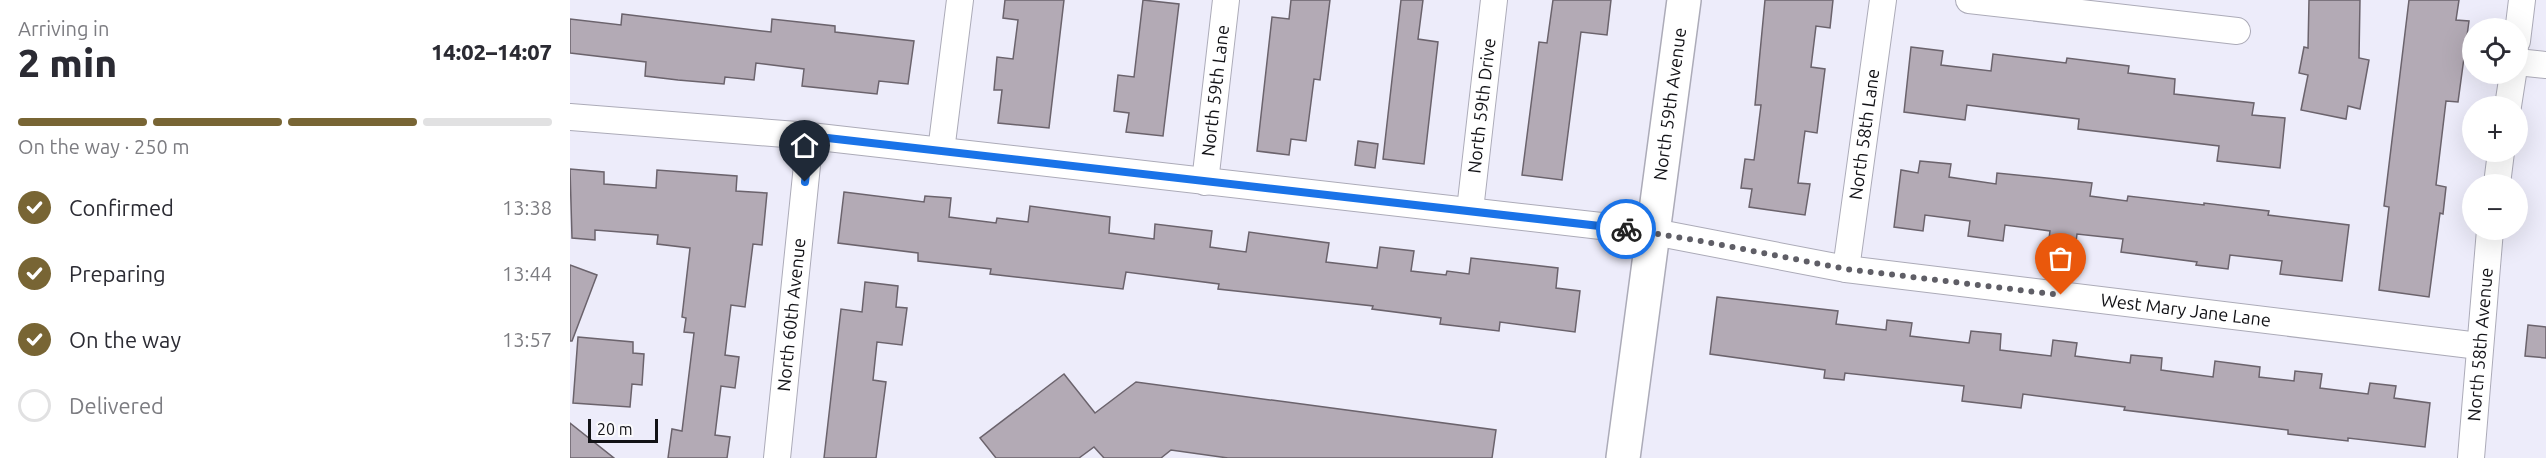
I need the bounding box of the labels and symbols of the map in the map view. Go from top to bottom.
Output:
street label: North 59th Lane [1197,24,1232,157]
street label: North 59th Avenue [1649,26,1689,182]
street label: North 59th Drive [1463,37,1499,174]
street label: North 58th Lane [1845,67,1882,201]
pin [779,120,830,182]
courier [1596,199,1656,259]
pin [2035,233,2086,295]
street label: North 60th Avenue [773,237,808,392]
street label: North 58th Avenue [2463,267,2496,422]
street label: West Mary Jane Lane [2100,289,2272,330]
scale bar [588,416,658,444]

